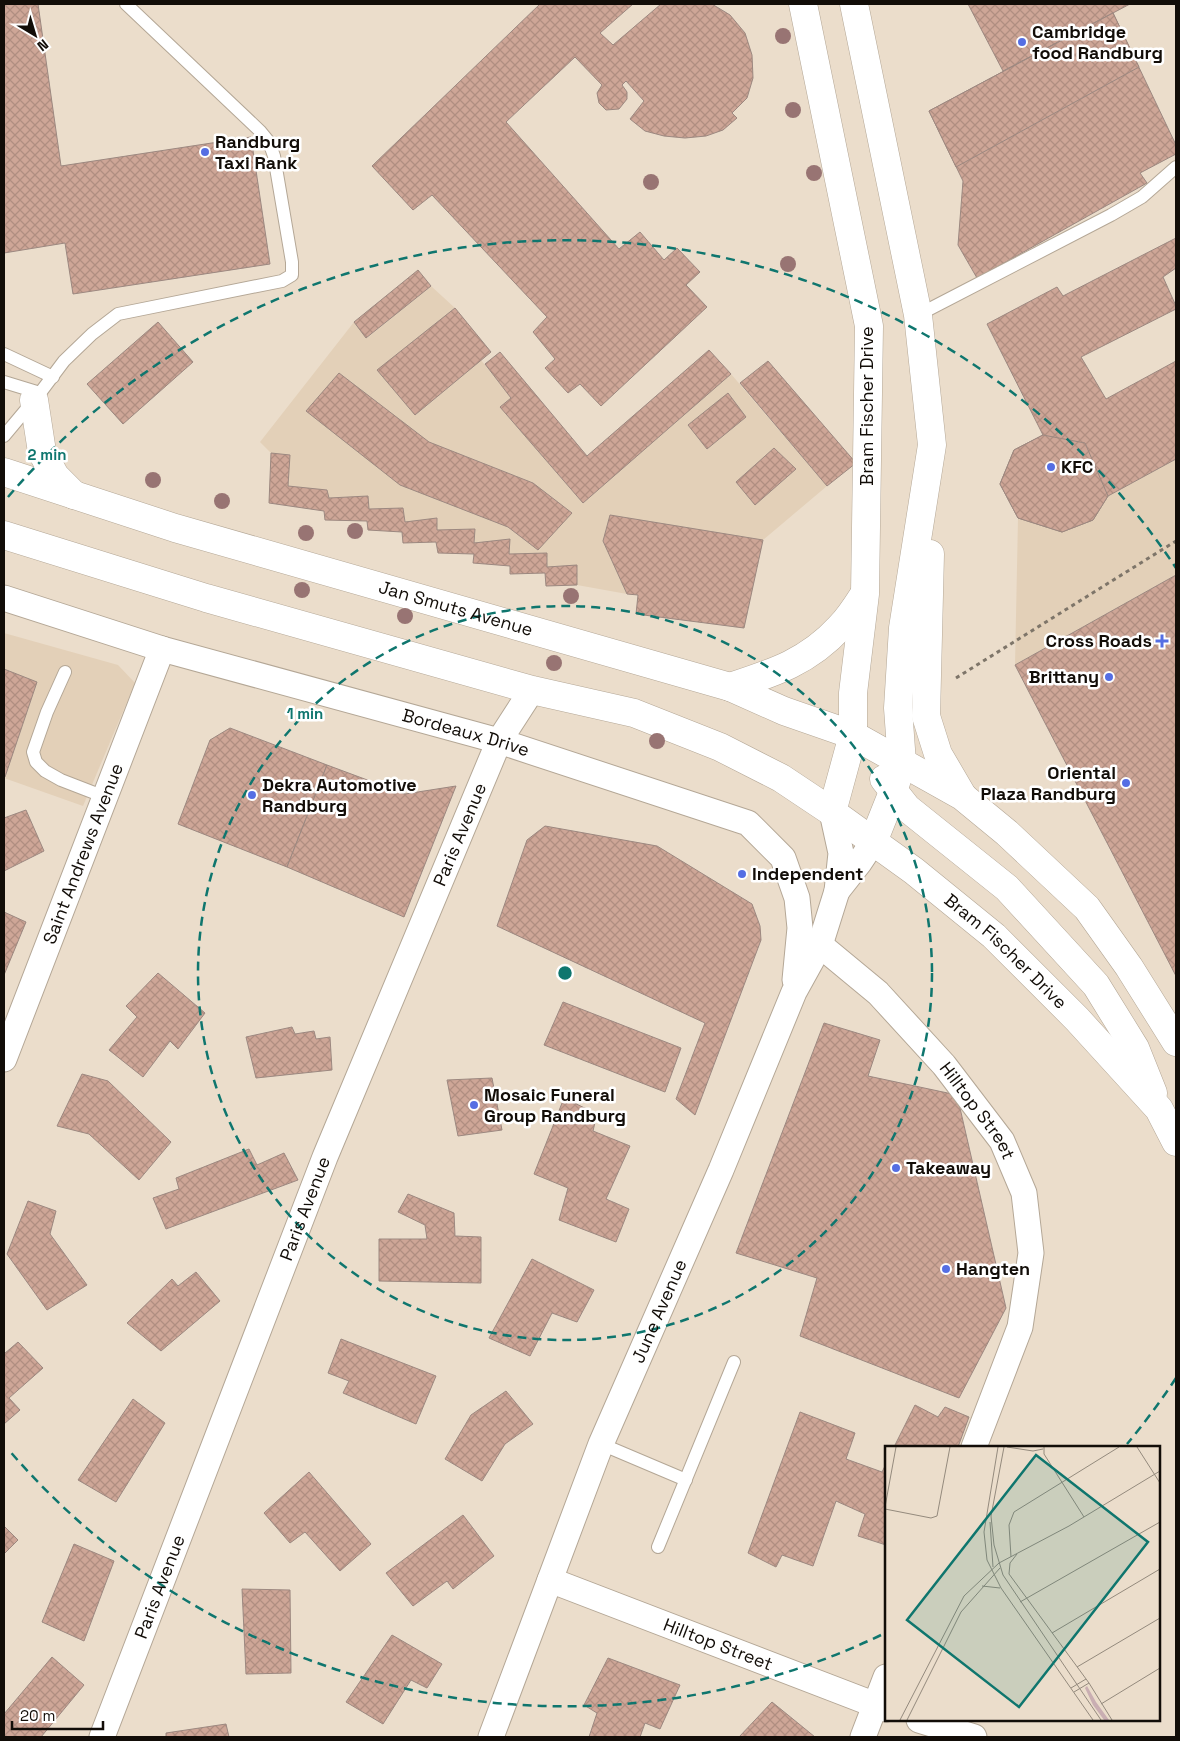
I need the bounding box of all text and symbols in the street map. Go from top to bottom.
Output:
north arrow [10,10,60,60]
place label: Cambridge food Randburg [1032,20,1163,64]
text: N [34,35,52,55]
marker: Cambridge food Randburg [1016,36,1028,48]
place label: Randburg Taxi Rank [215,130,300,174]
marker: Randburg Taxi Rank [199,146,211,158]
street label: Bram Fischer Drive [855,326,878,486]
text: 2 min [28,445,66,464]
place label: KFC [1061,455,1093,478]
marker: KFC [1045,461,1057,473]
street label: Jan Smuts Avenue [376,575,536,641]
place label: Cross Roads [1046,629,1152,652]
marker: Cross Roads [1156,635,1168,647]
place label: Brittany [1029,665,1099,688]
marker: Brittany [1103,671,1115,683]
street label: Bordeaux Drive [400,703,533,761]
text: 1 min [287,704,323,723]
street label: Saint Andrews Avenue [37,760,128,947]
place label: Oriental Plaza Randburg [980,761,1116,805]
place label: Dekra Automotive Randburg [262,773,417,817]
marker: Oriental Plaza Randburg [1120,777,1132,789]
street label: Paris Avenue [428,779,491,889]
marker: Dekra Automotive Randburg [246,789,258,801]
place label: Independent [752,862,864,885]
marker: Independent [736,868,748,880]
street label: Bram Fischer Drive [940,888,1072,1014]
centre of rings [556,964,574,982]
street label: Hilltop Street [935,1057,1021,1163]
place label: Mosaic Funeral Group Randburg [484,1083,626,1127]
marker: Mosaic Funeral Group Randburg [468,1099,480,1111]
street label: Paris Avenue [274,1153,335,1264]
place label: Takeaway [906,1156,991,1179]
marker: Takeaway [890,1162,902,1174]
street label: June Avenue [626,1256,692,1366]
place label: Hangten [956,1257,1030,1280]
marker: Hangten [940,1263,952,1275]
inset map [885,1446,1160,1721]
street label: Paris Avenue [129,1531,190,1642]
street label: Hilltop Street [660,1613,776,1675]
scale bar [12,1698,104,1730]
text: 20 m [20,1706,55,1725]

